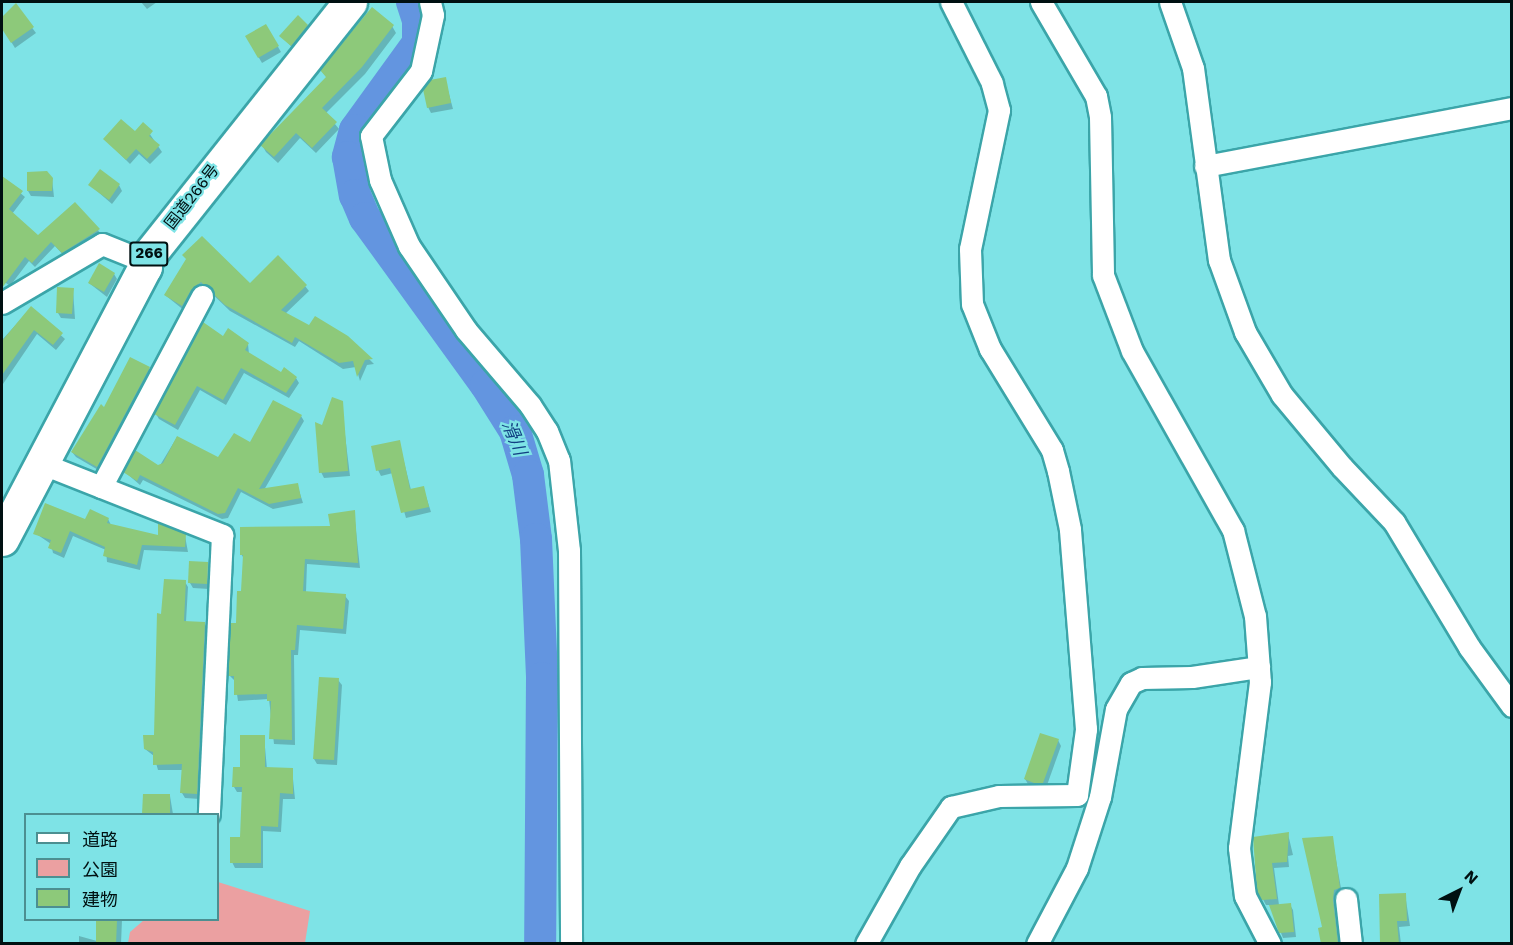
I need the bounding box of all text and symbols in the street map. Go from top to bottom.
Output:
street label: 国道266号 [161,161,223,233]
road number: 266 [128,242,170,266]
water label: 滑川 [497,417,531,459]
legend [24,813,219,921]
text: 道路 [82,829,118,850]
text: 公園 [82,859,118,880]
north arrow [1429,861,1489,921]
text: N [1461,866,1482,888]
text: 建物 [82,889,118,910]

